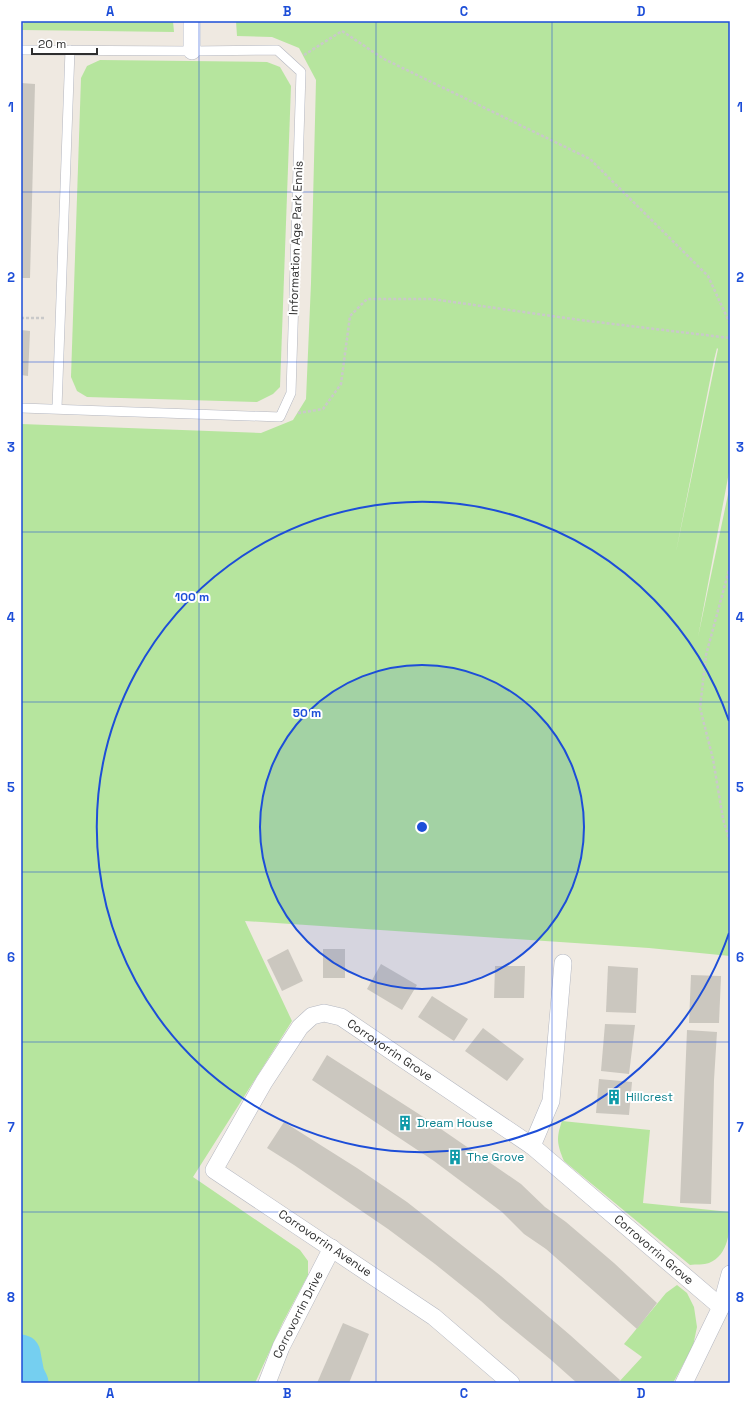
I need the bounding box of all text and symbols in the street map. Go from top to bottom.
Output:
text: A [106,3,115,20]
text: B [283,3,292,20]
text: C [460,3,468,20]
text: D [637,3,646,20]
scale bar [32,30,97,56]
text: 20 m [38,36,66,52]
text: 1 [8,99,14,116]
text: 1 [737,99,743,116]
street label: Information Age Park Ennis [285,161,307,315]
text: 2 [7,269,15,286]
text: 2 [736,269,744,286]
text: 3 [7,439,15,456]
text: 3 [736,439,744,456]
text: 100 m [175,589,209,605]
text: 4 [7,609,15,626]
text: 4 [736,609,744,626]
text: 50 m [293,705,321,721]
text: 5 [7,779,15,796]
text: 5 [736,779,744,796]
centre of rings [415,820,429,834]
text: 6 [7,949,15,966]
text: 6 [736,949,744,966]
street label: Corrovorrin Grove [344,1015,436,1085]
building icon: Hillcrest [605,1088,623,1106]
place label: Hillcrest [626,1089,673,1105]
building icon: Dream House [396,1114,414,1132]
place label: Dream House [417,1115,493,1131]
text: 7 [7,1119,15,1136]
text: 7 [736,1119,744,1136]
building icon: The Grove [446,1148,464,1166]
place label: The Grove [467,1149,524,1165]
street label: Corrovorrin Avenue [275,1206,375,1280]
street label: Corrovorrin Grove [611,1211,697,1288]
street label: Corrovorrin Drive [269,1268,327,1361]
text: 8 [7,1289,15,1306]
text: 8 [736,1289,744,1306]
text: A [106,1385,115,1402]
text: B [283,1385,292,1402]
text: C [460,1385,468,1402]
text: D [637,1385,646,1402]

